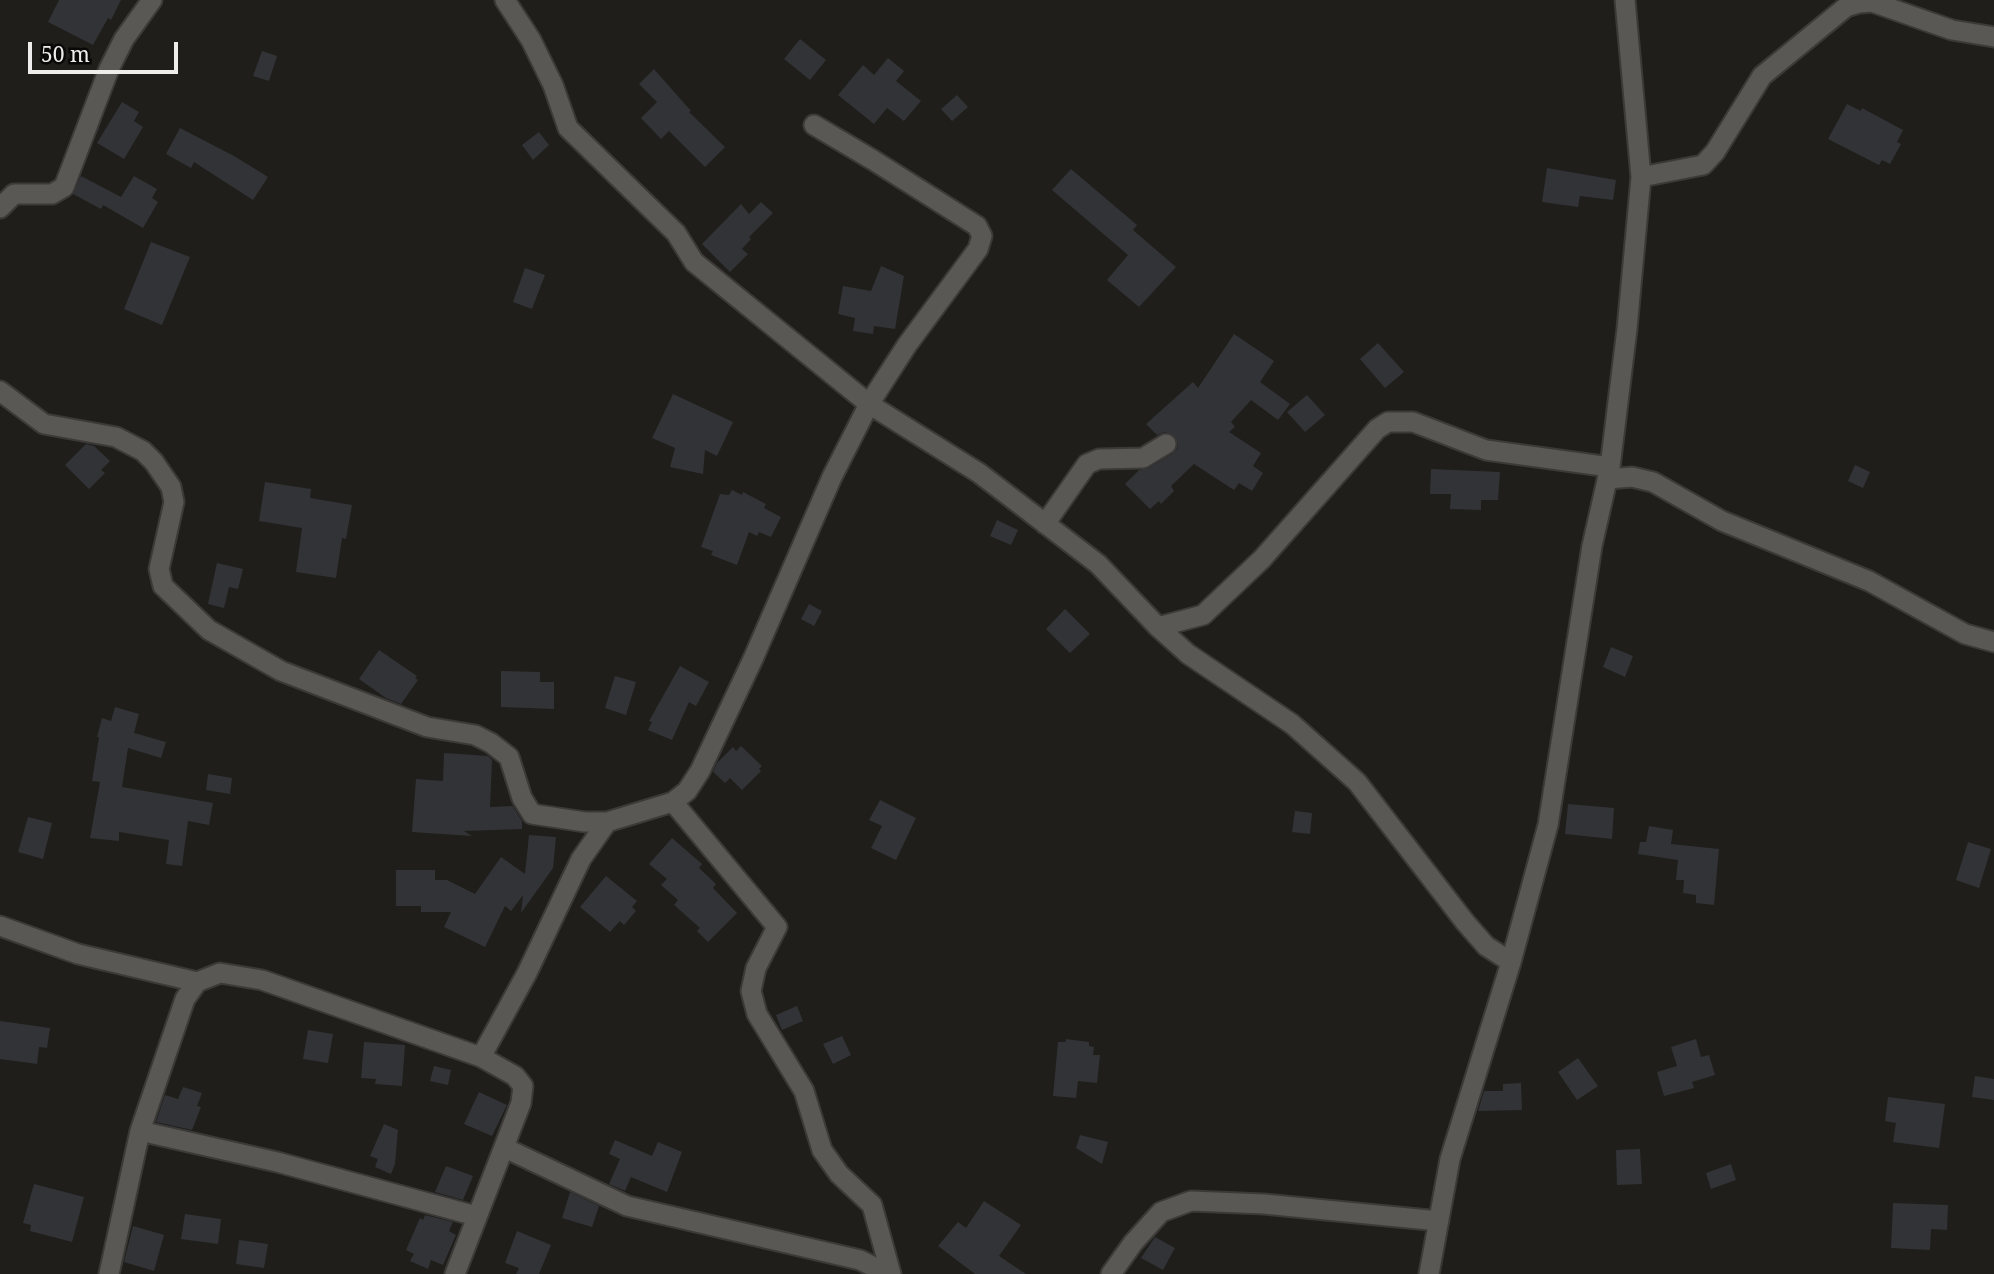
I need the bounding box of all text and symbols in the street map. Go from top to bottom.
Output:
scale bar [32,28,182,72]
text: 50 m [41,40,90,68]

